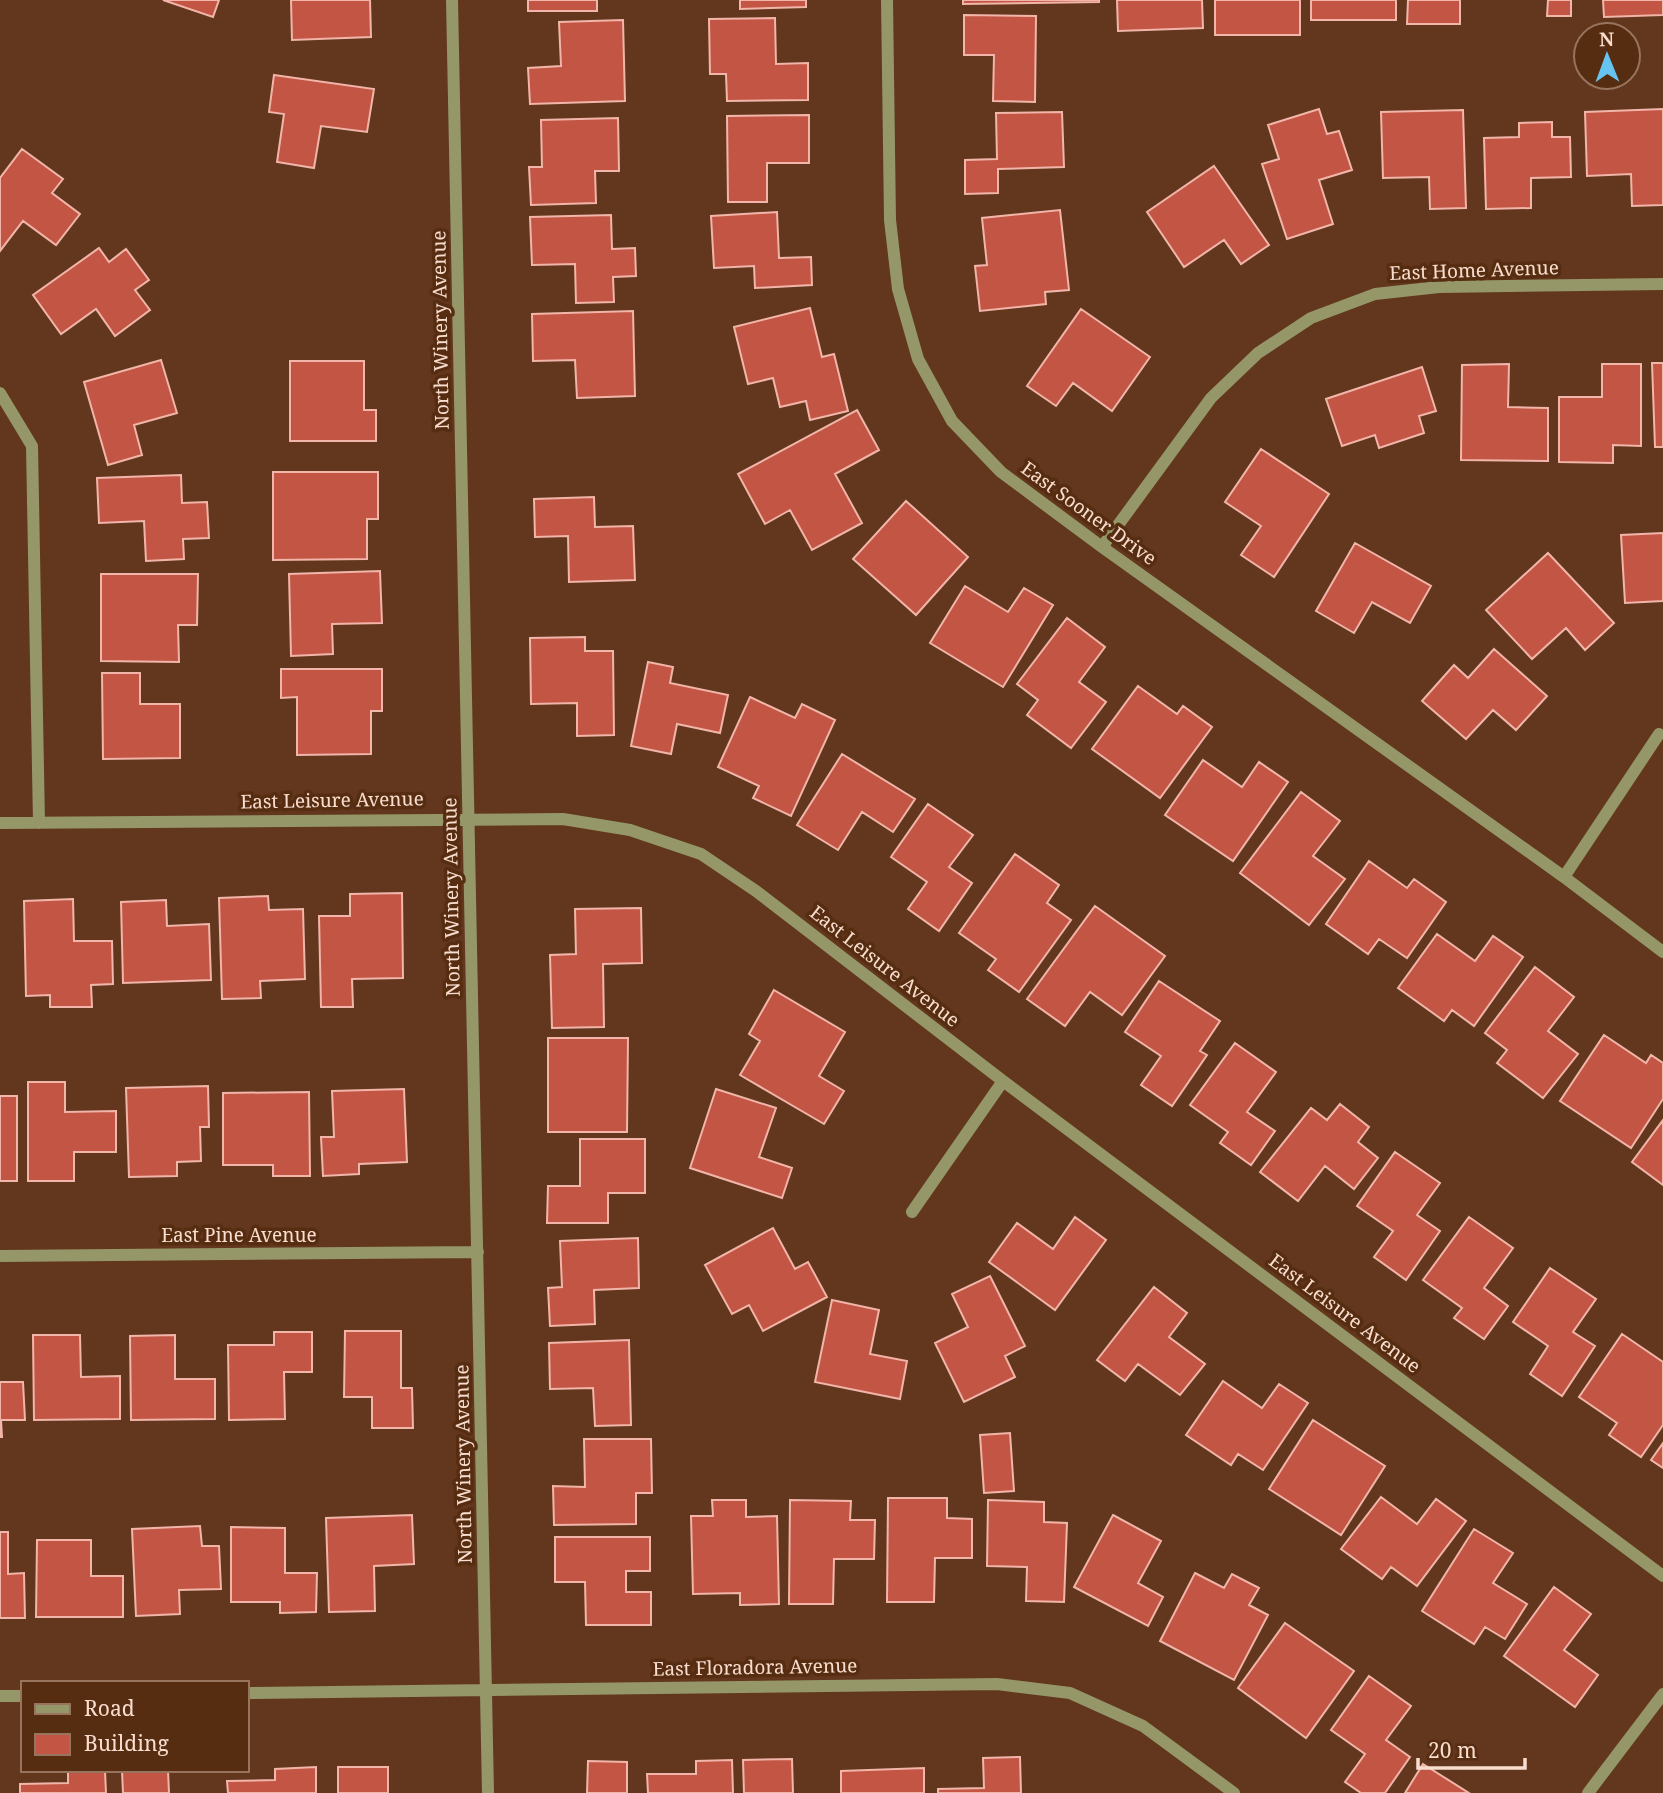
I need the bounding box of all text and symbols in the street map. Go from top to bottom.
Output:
north arrow [1572,21,1642,91]
text: N [1599,26,1614,52]
street label: North Winery Avenue [425,230,455,430]
street label: East Home Avenue [1389,254,1559,286]
street label: East Sooner Drive [1016,455,1162,571]
street label: East Leisure Avenue [240,785,424,815]
street label: North Winery Avenue [436,797,466,997]
street label: East Leisure Avenue [805,899,965,1033]
street label: East Pine Avenue [161,1222,317,1248]
street label: East Leisure Avenue [1264,1247,1426,1379]
street label: North Winery Avenue [448,1364,478,1564]
street label: East Floradora Avenue [652,1652,858,1682]
legend [21,1681,248,1772]
text: Road [84,1694,135,1722]
scale bar [1418,1727,1525,1771]
text: Building [84,1729,169,1757]
text: 20 m [1428,1736,1477,1764]

